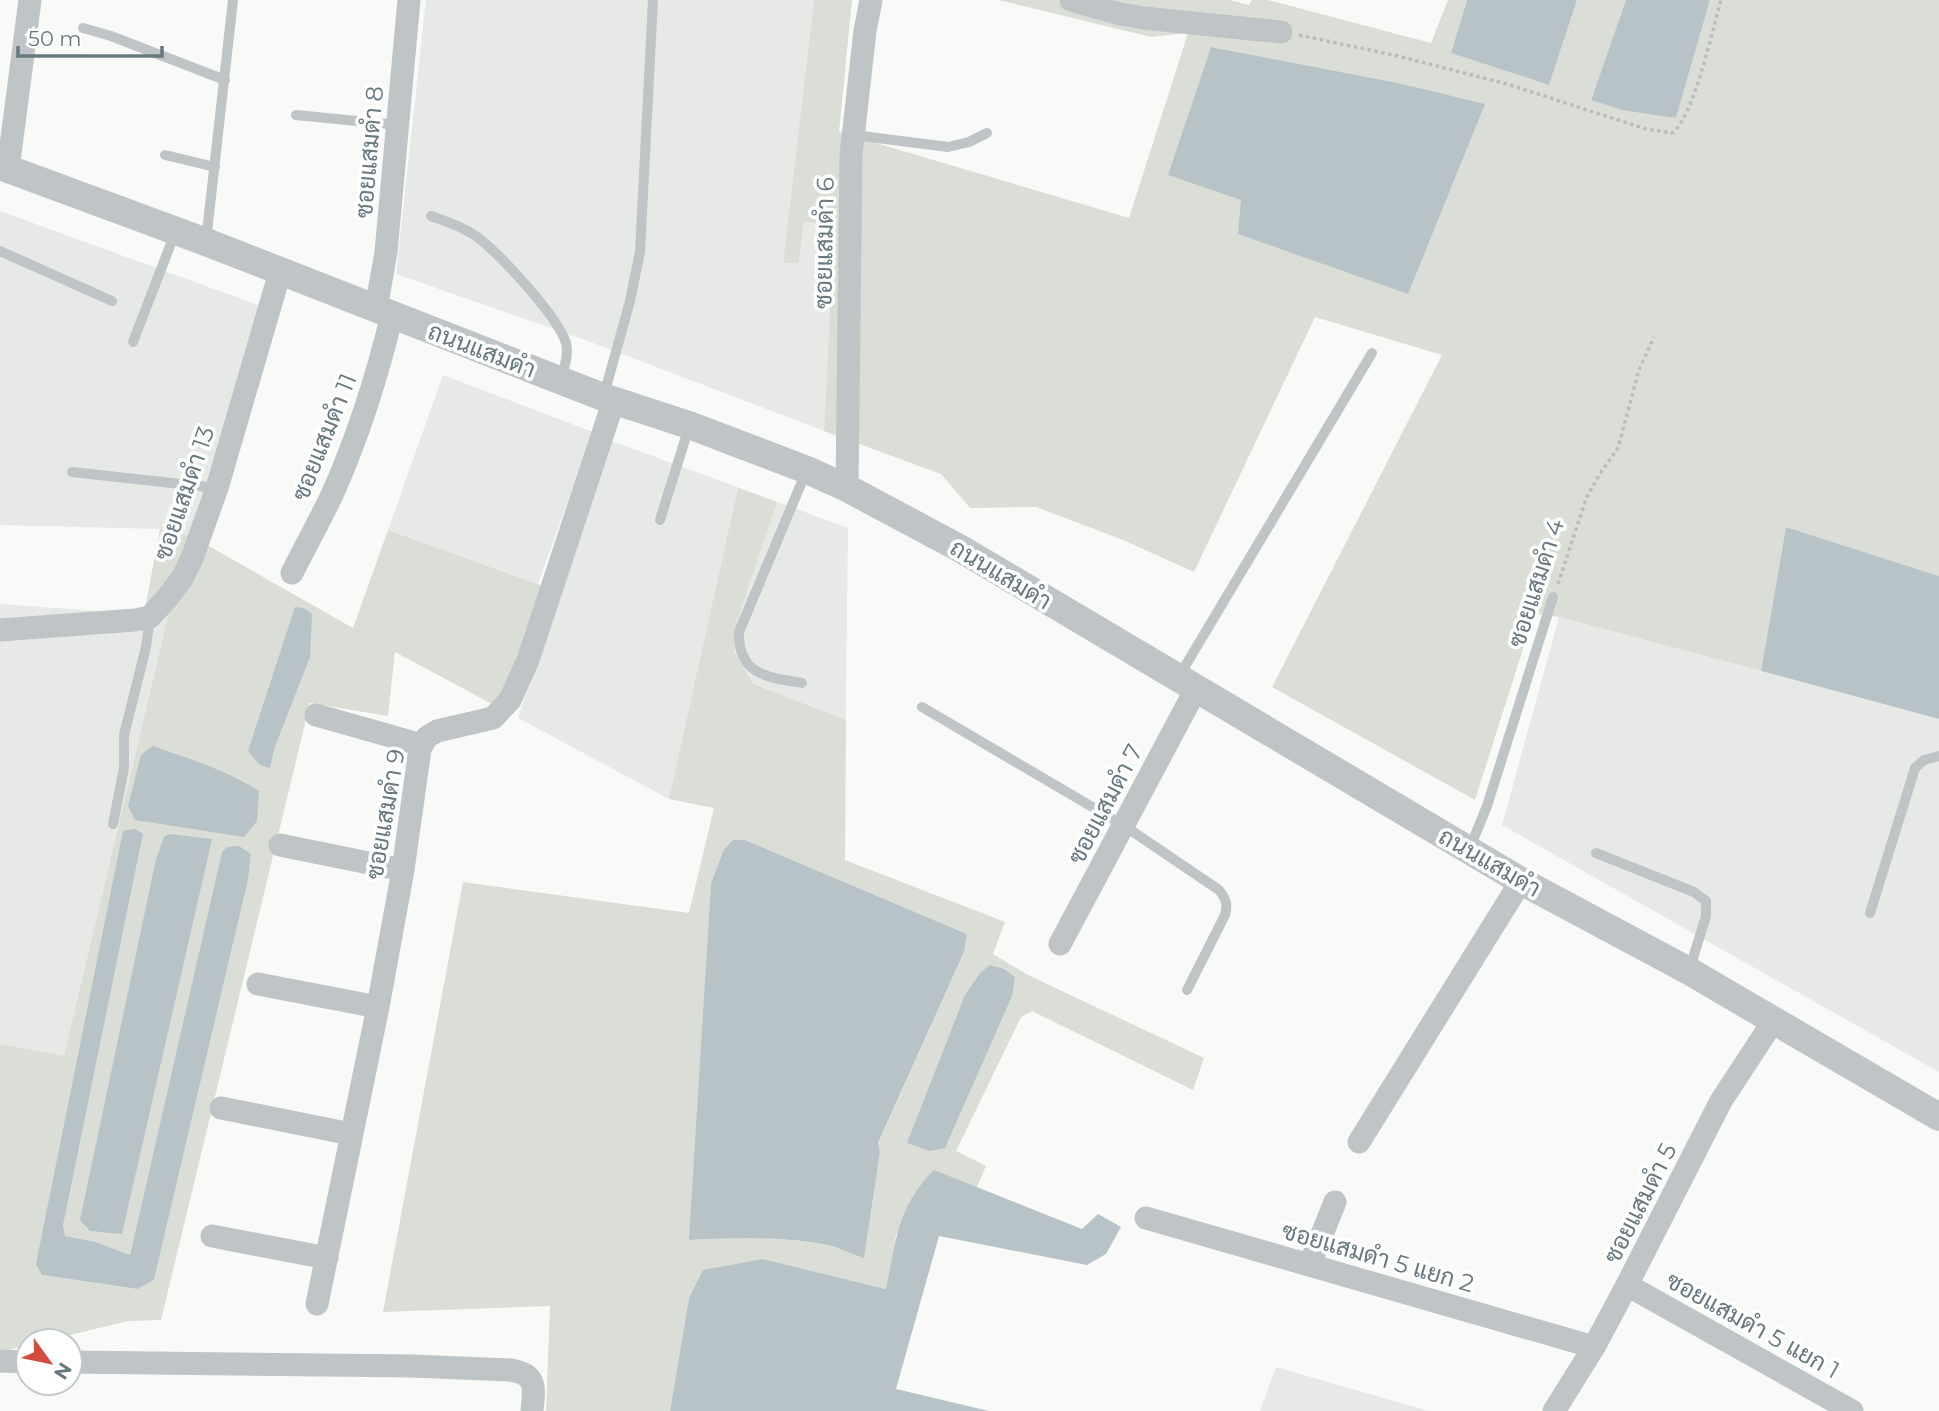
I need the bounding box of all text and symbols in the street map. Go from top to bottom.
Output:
scale bar [18,14,161,58]
text: 50 m [28,26,82,51]
street label: ซอยแสมดำ 8 [349,85,389,219]
street label: ซอยแสมดำ 6 [808,177,840,309]
street label: ถนนแสมดำ [424,316,540,384]
street label: ซอยแสมดำ 11 [285,369,363,505]
street label: ซอยแสมดำ 13 [148,422,220,564]
street label: ซอยแสมดำ 4 [1502,515,1570,651]
street label: ถนนแสมดำ [945,532,1057,616]
street label: ซอยแสมดำ 7 [1061,739,1149,869]
street label: ซอยแสมดำ 9 [359,747,411,881]
street label: ถนนแสมดำ [1434,821,1546,903]
street label: ซอยแสมดำ 5 [1597,1138,1683,1268]
street label: ซอยแสมดำ 5 แยก 2 [1279,1216,1477,1298]
street label: ซอยแสมดำ 5 แยก 1 [1661,1265,1845,1385]
north arrow [14,1327,84,1397]
text: N [49,1358,77,1384]

